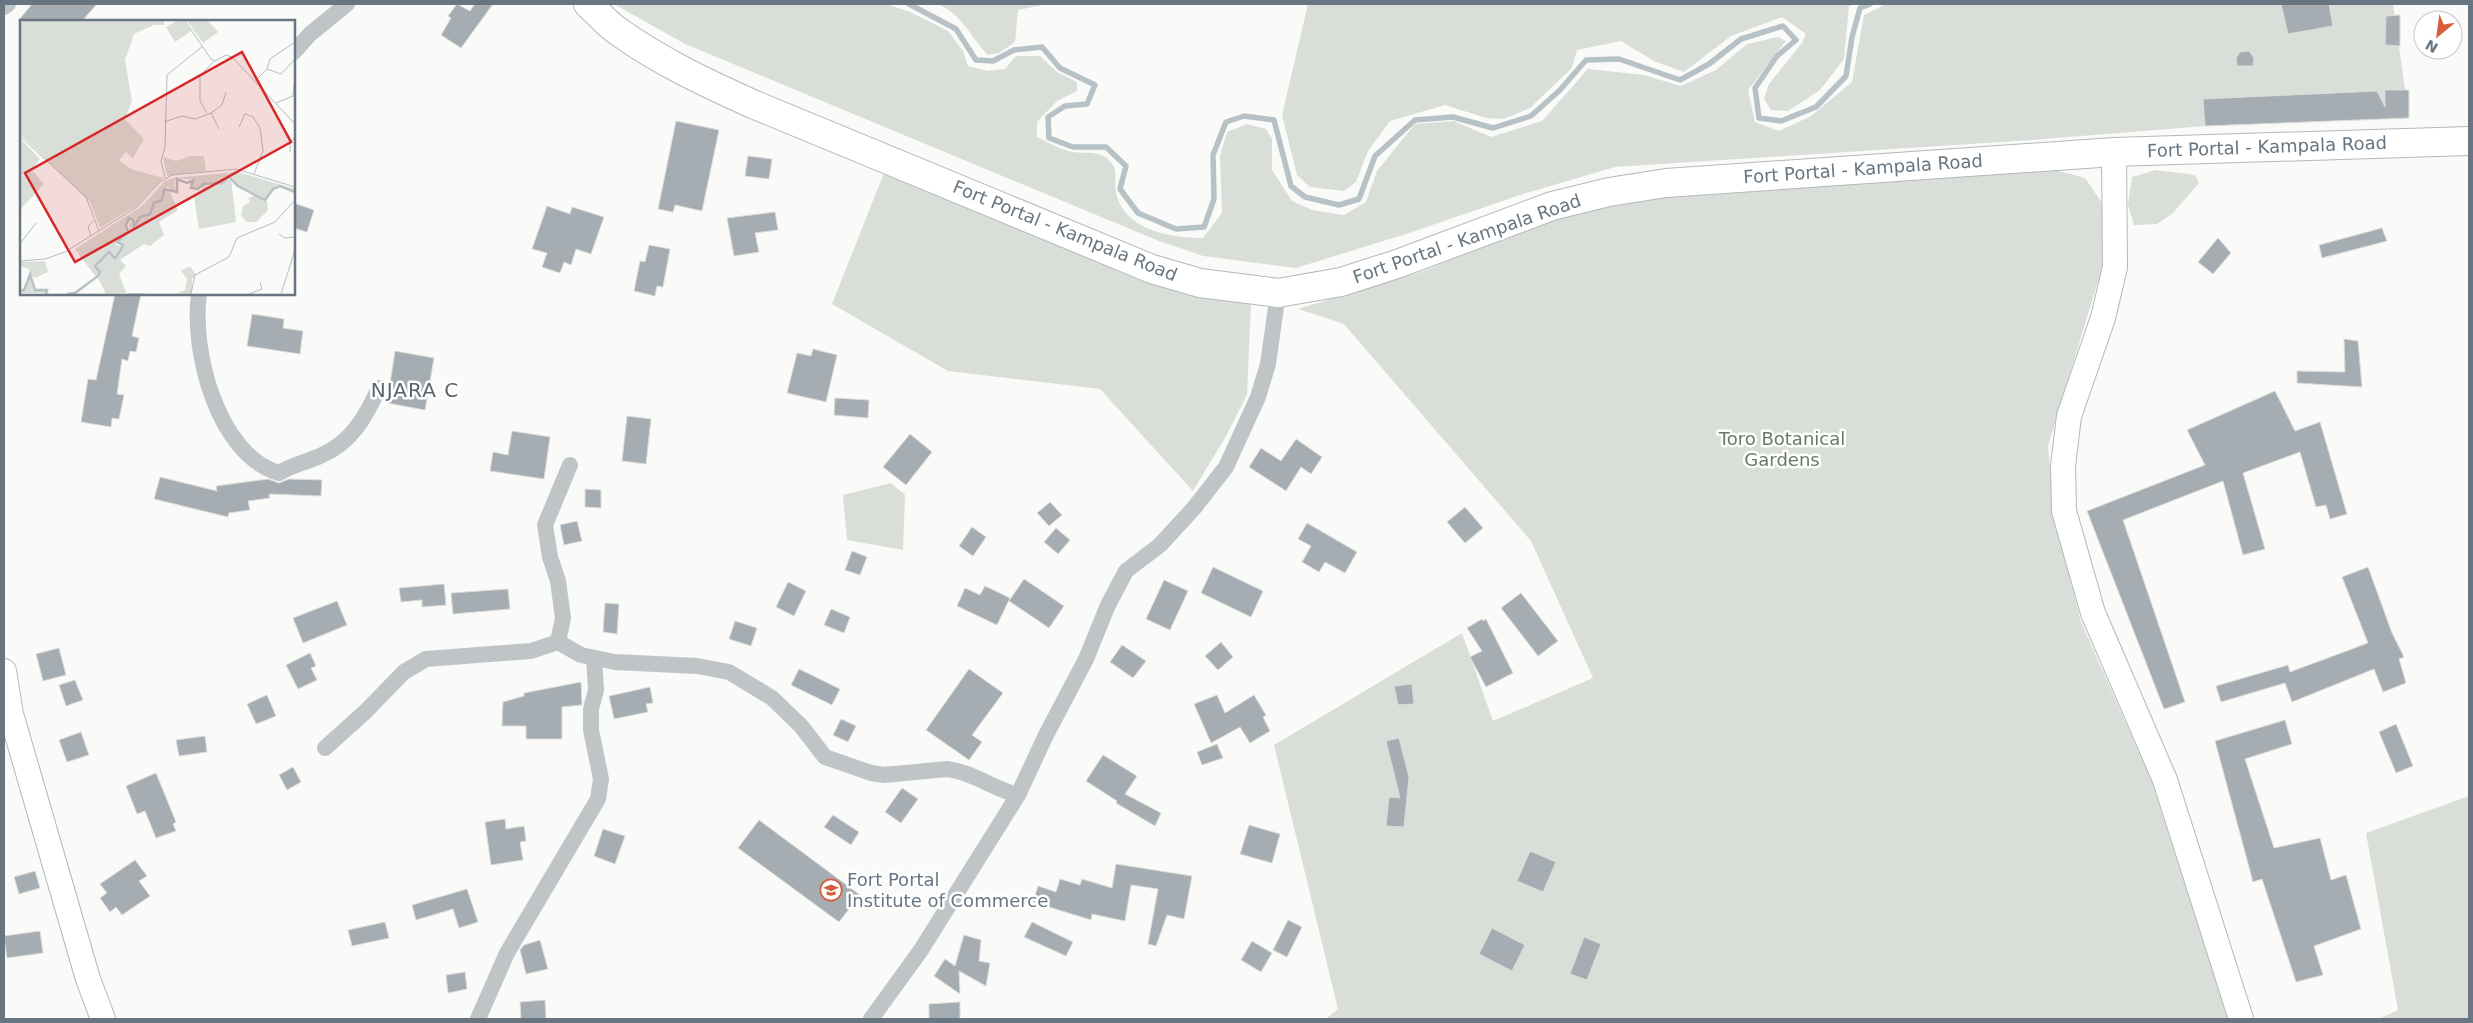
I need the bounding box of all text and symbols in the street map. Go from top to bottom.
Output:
north arrow [2413,10,2463,60]
inset map [20,20,295,295]
text: N [2423,37,2441,56]
street label: Fort Portal - Kampala Road [2147,132,2387,161]
street label: Fort Portal - Kampala Road [1743,150,1983,187]
street label: Fort Portal - Kampala Road [950,176,1180,285]
street label: Fort Portal - Kampala Road [1350,190,1584,288]
district label: NJARA C [371,378,459,402]
park label: Toro Botanical Gardens [1718,428,1845,470]
place label: Fort Portal Institute of Commerce [847,869,1048,911]
school or university icon: Fort Portal Institute of Commerce [819,878,843,902]

